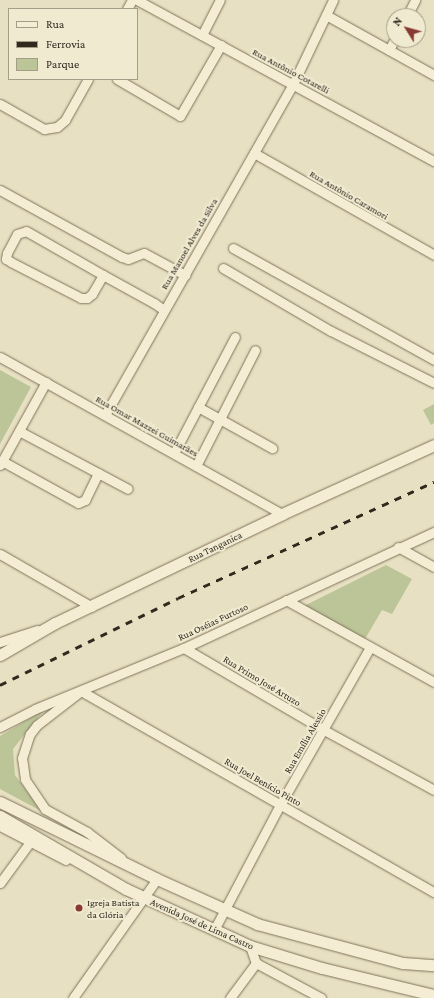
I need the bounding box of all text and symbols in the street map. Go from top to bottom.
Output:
legend [8,8,138,80]
north arrow [386,8,426,48]
text: N [390,15,404,28]
text: Rua [46,17,64,31]
text: Ferrovia [46,37,85,51]
street label: Rua Antônio Cotarelli [250,46,332,96]
text: Parque [46,57,79,71]
street label: Rua Antônio Caramori [307,168,391,222]
street label: Rua Manoel Alves da Silva [158,196,220,292]
street label: Rua Omar Mazzei Guimarães [94,393,200,459]
street label: Rua Tanganica [186,529,244,565]
street label: Rua Oséias Furtoso [176,600,250,644]
street label: Rua Primo José Artuzo [221,653,303,709]
street label: Rua Emília Alessio [282,706,328,776]
street label: Rua Joel Benício Pinto [222,755,304,809]
place label: Igreja Batista da Glória [87,896,139,920]
street label: Avenida José de Lima Castro [148,896,256,952]
marker: Igreja Batista da Glória [74,903,84,913]

